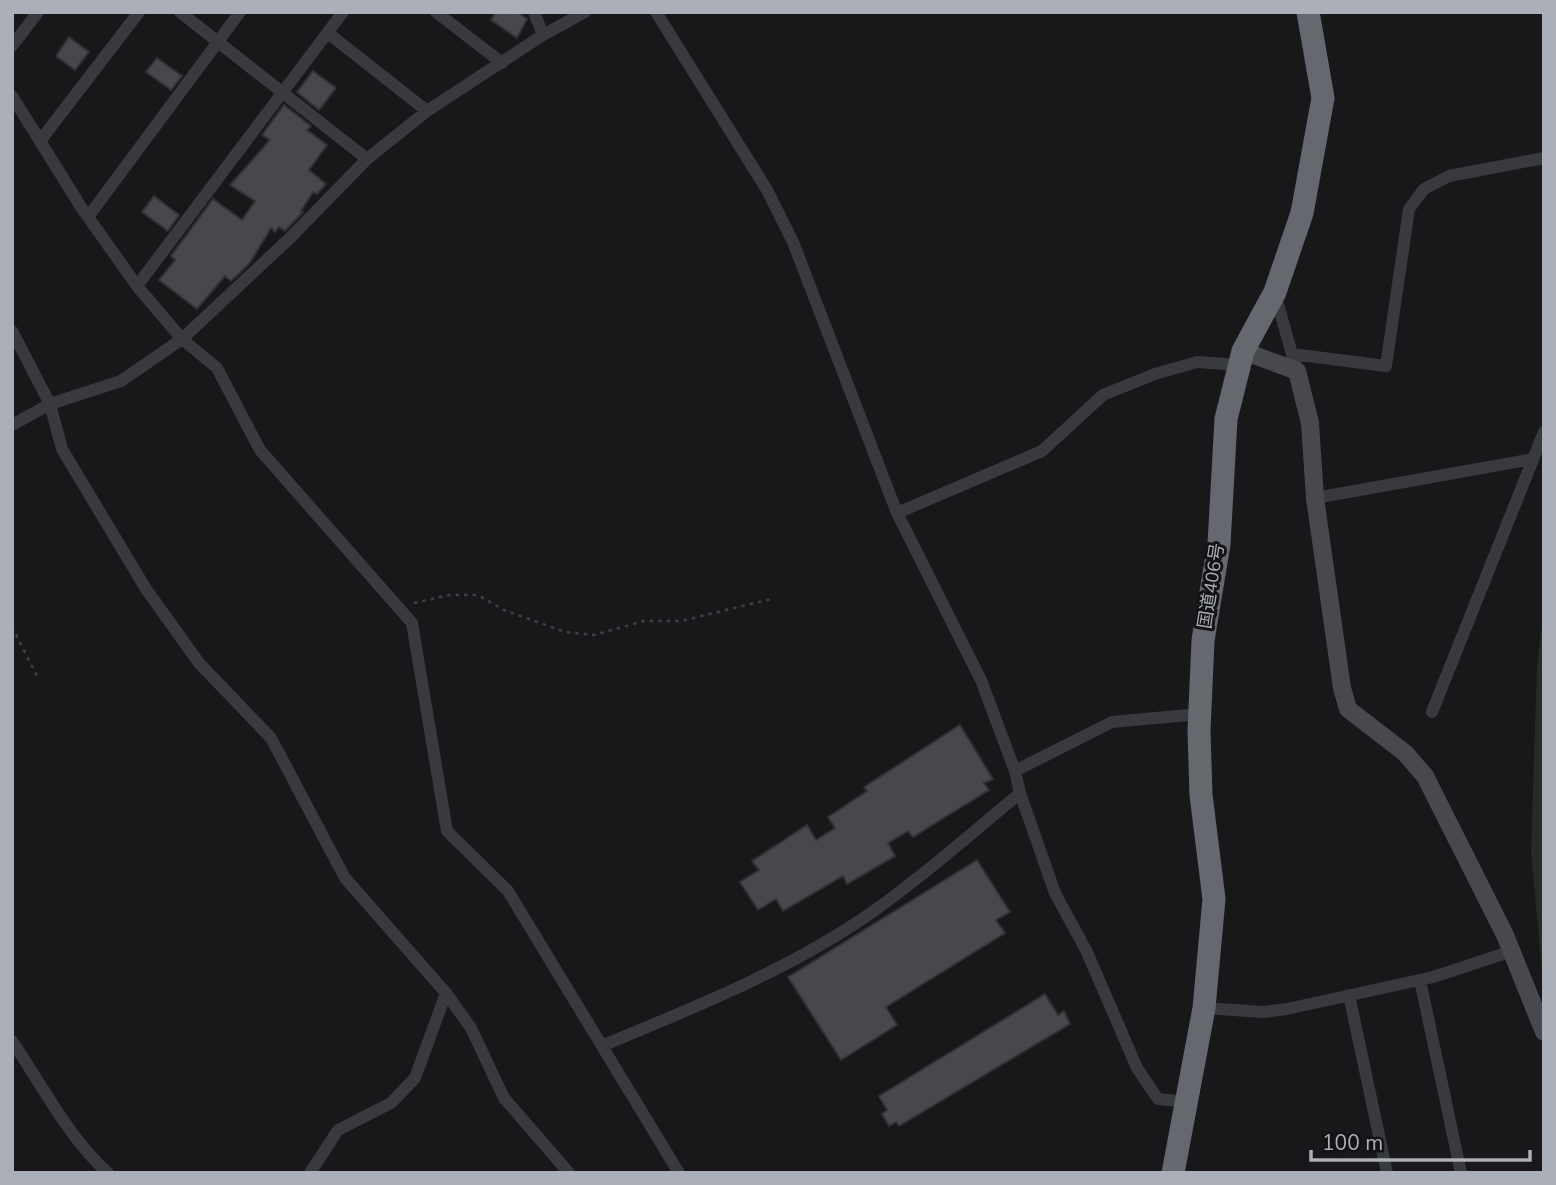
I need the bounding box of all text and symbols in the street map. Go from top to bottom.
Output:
street label: 国道406号 [1192,541,1230,631]
scale bar [1311,1118,1530,1162]
text: 100 m [1322,1129,1383,1157]

